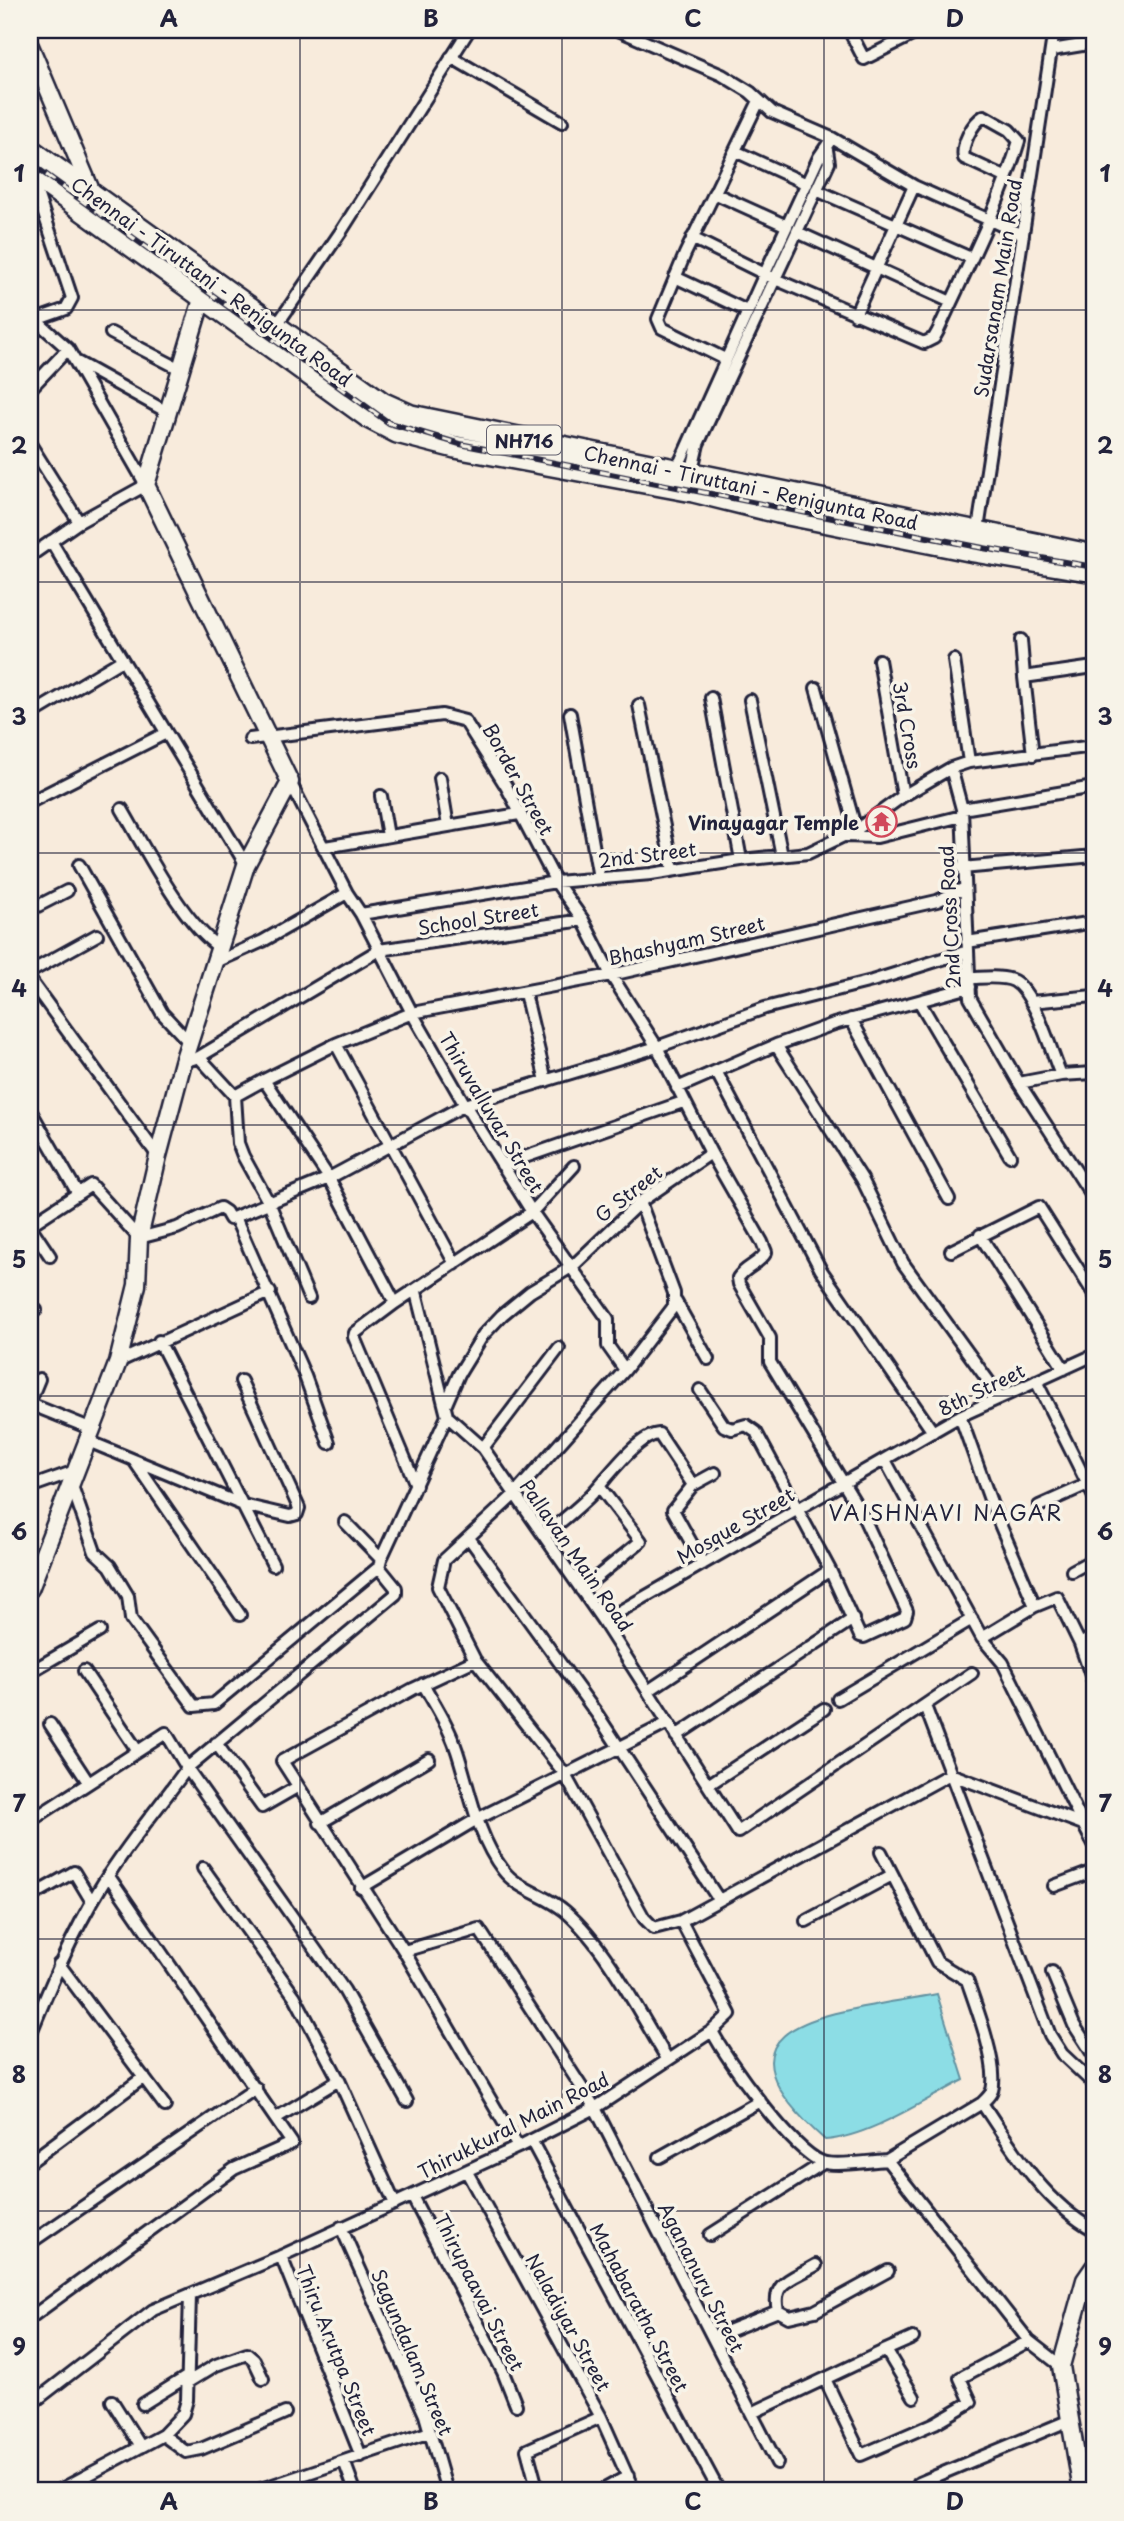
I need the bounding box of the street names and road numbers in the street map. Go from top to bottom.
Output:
street label: Chennai - Tiruttani - Renigunta Road [66,169,358,393]
street label: Sudarsanam Main Road [966,177,1028,399]
road number: NH716 [487,426,561,454]
street label: Chennai - Tiruttani - Renigunta Road [581,438,921,536]
street label: 3rd Cross [887,679,929,771]
street label: Border Street [477,718,561,840]
street label: 2nd Street [596,834,698,874]
street label: 2nd Cross Road [931,845,967,989]
street label: School Street [416,895,541,941]
street label: Bhashyam Street [605,908,768,972]
street label: Thiruvalluvar Street [433,1026,551,1198]
street label: G Street [589,1158,668,1228]
street label: 8th Street [933,1356,1029,1422]
street label: Pallavan Main Road [514,1473,640,1637]
street label: Mosque Street [671,1480,799,1570]
street label: Thirukkural Main Road [413,2065,613,2185]
street label: Agananuru Street [652,2197,752,2357]
street label: Thirupaavai Street [428,2209,532,2376]
street label: Mahabaratha Street [584,2218,696,2396]
street label: Naladiyar Street [520,2248,619,2396]
street label: Thiru Arutpa Street [290,2260,384,2440]
street label: Sagundalam Street [365,2265,461,2440]

